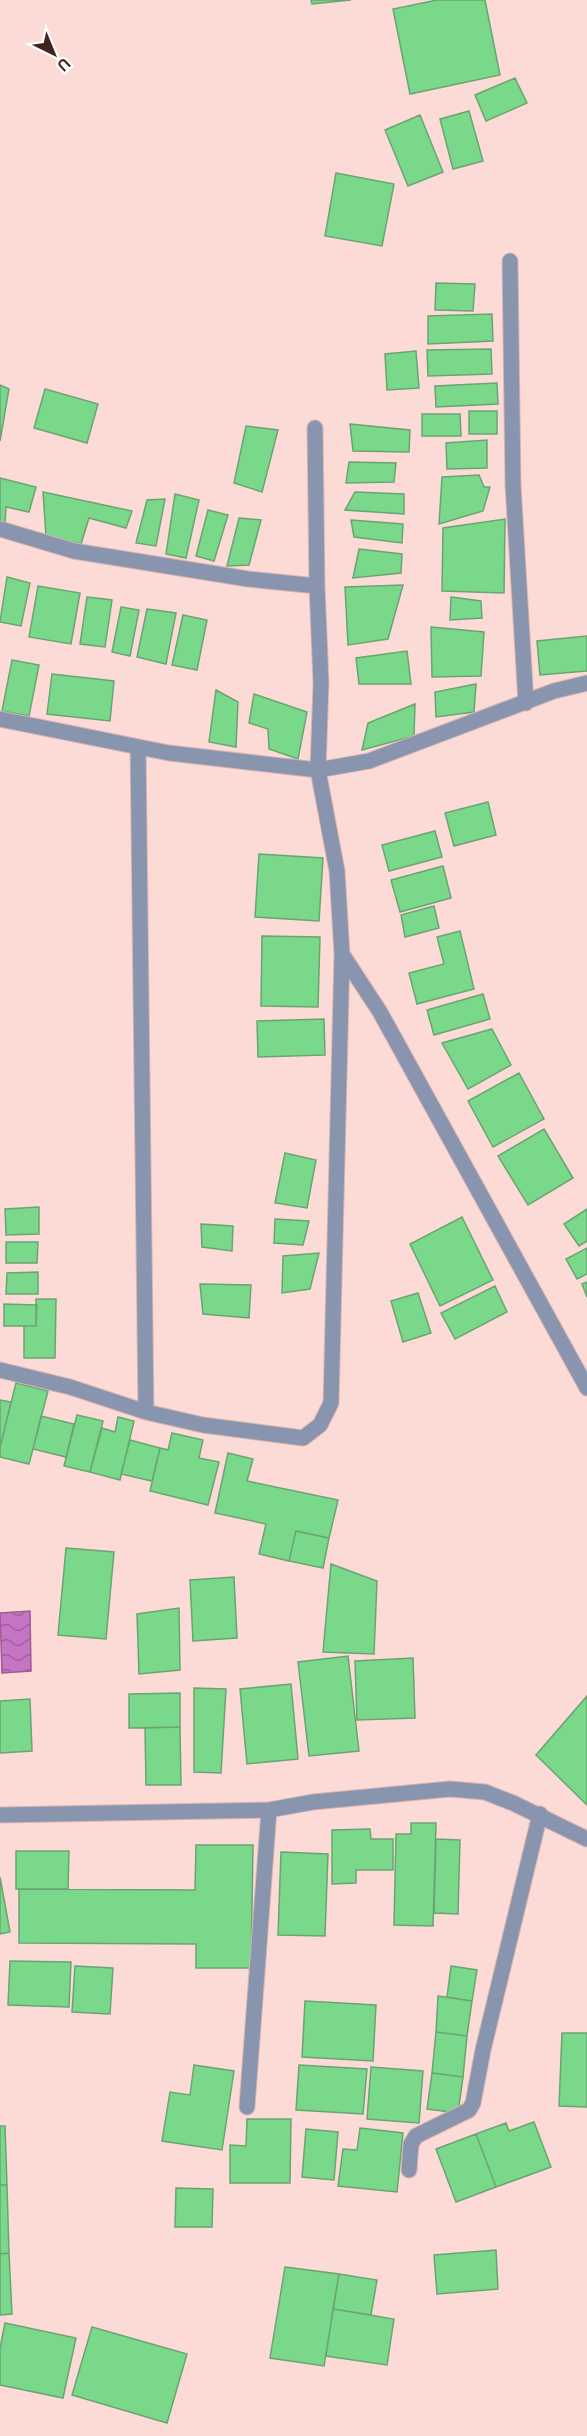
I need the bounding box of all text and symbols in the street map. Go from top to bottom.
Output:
north arrow [24,24,84,84]
text: U [53,53,75,76]

